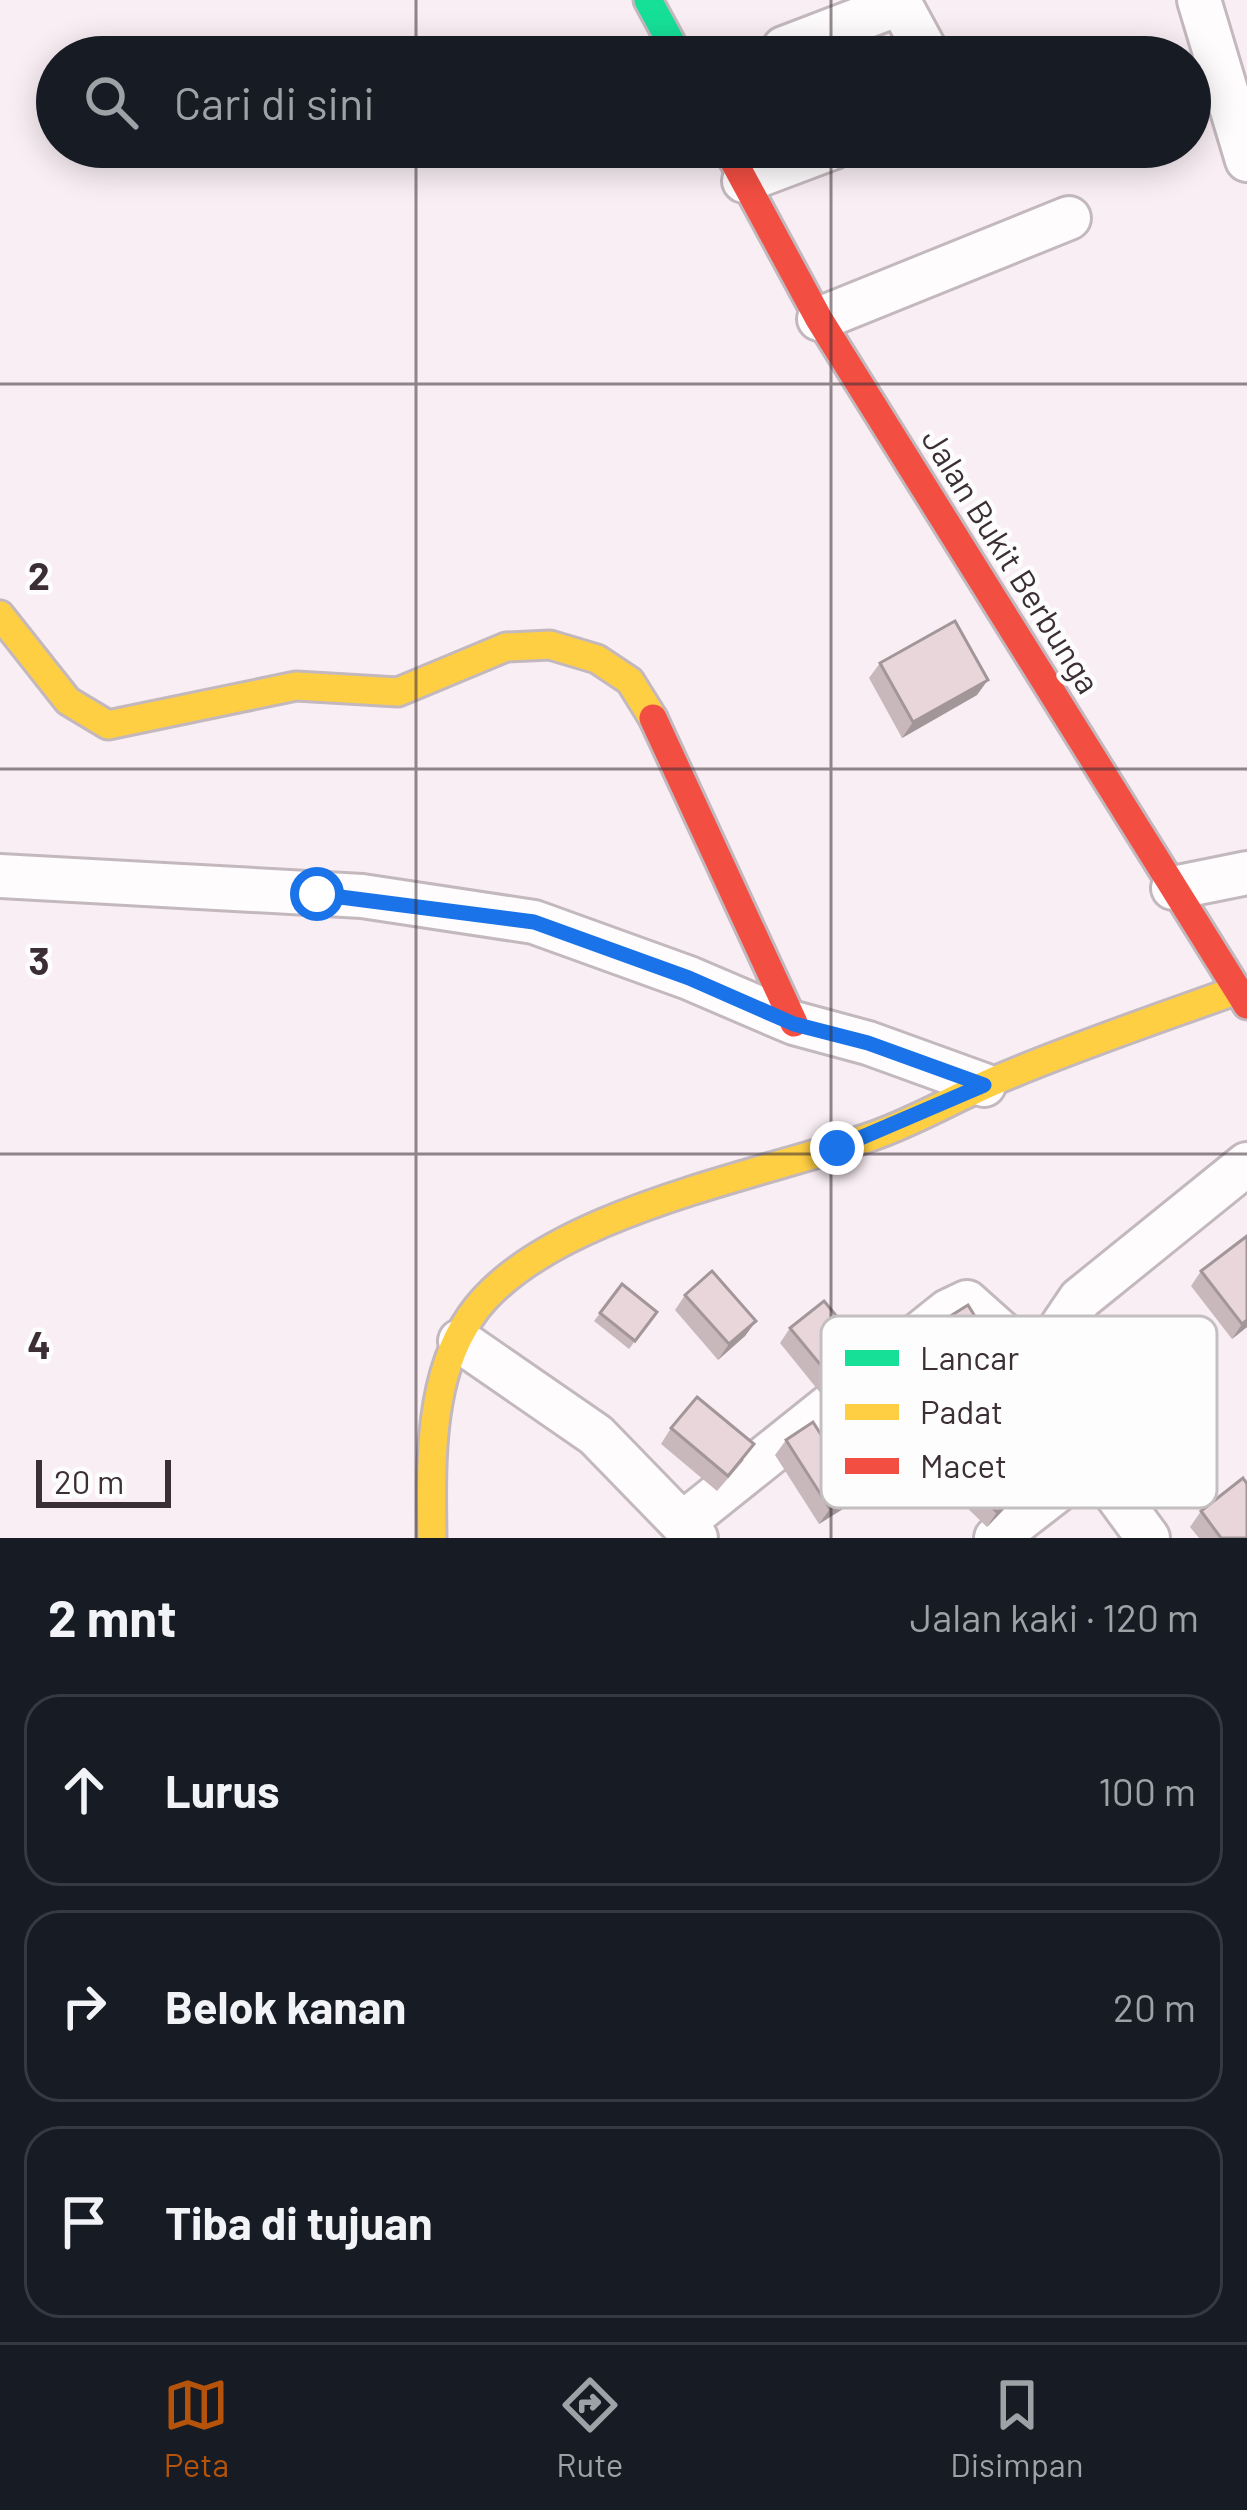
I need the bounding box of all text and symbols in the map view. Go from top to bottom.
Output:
search box [36,36,1211,168]
icon: search [78,69,144,135]
text: Cari di sini [174,75,375,129]
street label: Jalan Bukit Berbunga [914,421,1109,700]
text: 2 [28,551,50,598]
route start [290,867,344,921]
text: 3 [28,936,50,983]
route end [810,1121,864,1175]
legend [821,1316,1217,1508]
text: 4 [27,1320,51,1367]
text: Lancar [920,1337,1019,1377]
text: Padat [920,1391,1003,1431]
text: Macet [920,1445,1007,1485]
scale bar [36,1454,171,1507]
text: 20 m [54,1461,124,1501]
text: 2 mnt [48,1586,177,1647]
text: Jalan kaki · 120 m [910,1593,1199,1640]
icon: ahead [51,1757,117,1823]
text: Lurus [165,1763,280,1817]
text: 100 m [1098,1767,1196,1814]
icon: right [51,1973,117,2039]
text: Belok kanan [165,1979,406,2033]
text: 20 m [1113,1983,1196,2030]
icon: arrive [51,2189,117,2255]
text: Tiba di tujuan [165,2195,433,2249]
tab: Peta [163,2372,229,2484]
tab: Rute [556,2372,623,2484]
tab: Disimpan [950,2372,1084,2484]

